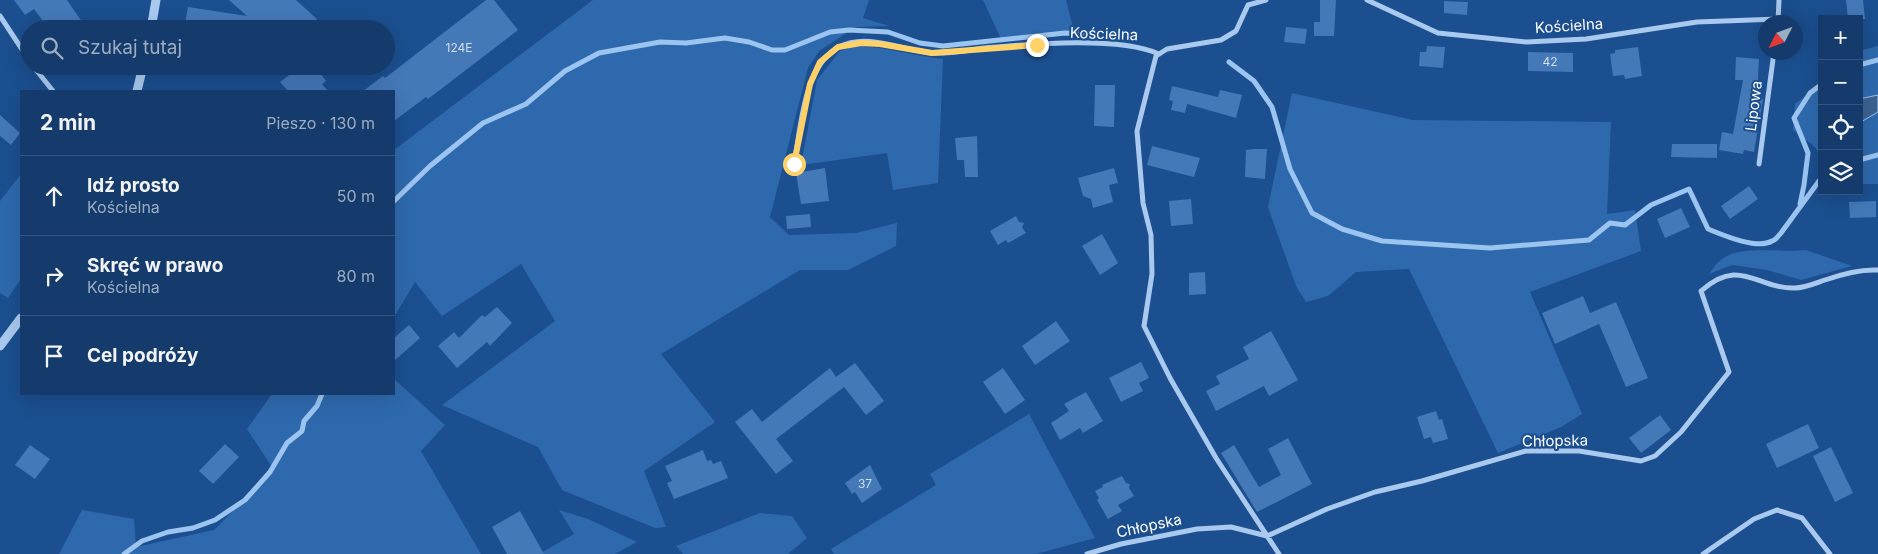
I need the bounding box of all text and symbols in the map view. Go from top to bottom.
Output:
street label: Kościelna [1534,14,1604,37]
north arrow [1758,15,1803,60]
map controls [1818,15,1863,195]
button: + [1818,15,1863,60]
search box [20,20,395,75]
street label: Kościelna [1070,23,1138,44]
icon: search [38,34,66,62]
route end [1026,34,1049,57]
text: Szukaj tutaj [78,36,182,59]
house number: 124E [446,40,472,55]
house number: 42 [1542,54,1558,69]
button: − [1818,60,1863,105]
street label: Lipowa [1741,80,1766,132]
button: locate [1818,105,1863,150]
text: 2 min [40,110,96,135]
text: Pieszo · 130 m [266,113,375,133]
button: layers [1818,150,1863,195]
route start [783,153,806,176]
text: Idź prosto [87,174,180,197]
icon: ahead [40,182,68,210]
text: 50 m [337,186,375,206]
text: Kościelna [87,197,160,217]
text: Skręć w prawo [87,254,223,277]
icon: right [40,262,68,290]
text: 80 m [336,266,375,286]
text: Kościelna [87,277,160,297]
icon: arrive [40,342,68,370]
text: Cel podróży [87,344,199,367]
street label: Chłopska [1522,430,1588,451]
house number: 37 [858,476,872,491]
street label: Chłopska [1115,509,1183,542]

